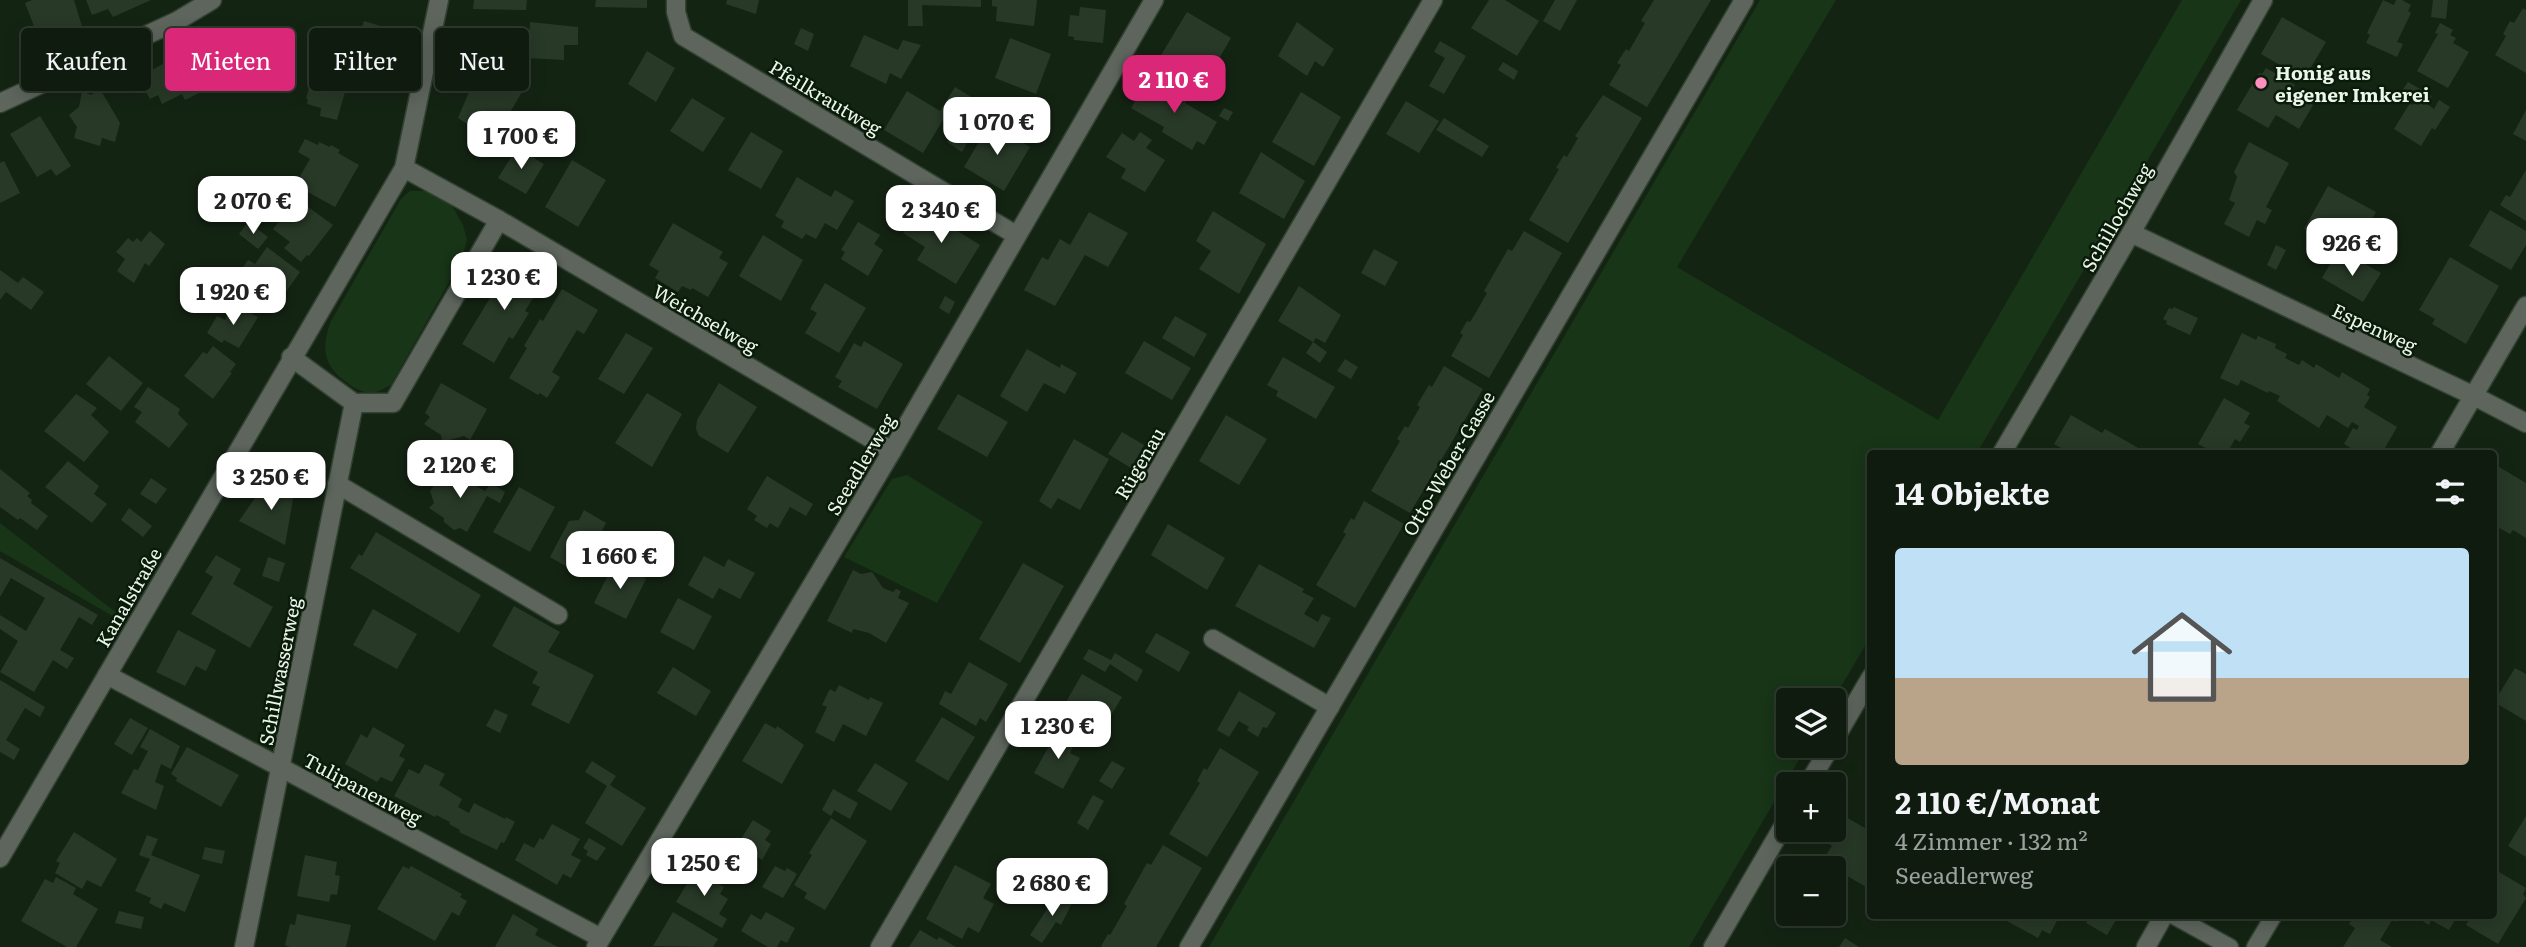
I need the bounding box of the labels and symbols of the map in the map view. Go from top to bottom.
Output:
street label: Pfeilkrautweg [764,52,888,142]
pin: 2 110 € [1109,55,1239,115]
place label: Honig aus eigener Imkerei [2275,58,2430,108]
marker: Honig aus eigener Imkerei [2253,75,2269,91]
pin: 1 070 € [932,97,1062,157]
pin: 1 700 € [456,111,586,171]
street label: Schillochweg [2074,157,2159,276]
pin: 2 070 € [188,176,318,236]
pin: 2 340 € [876,186,1006,245]
pin: 926 € [2303,218,2401,278]
pin: 1 230 € [439,252,569,312]
pin: 1 920 € [168,268,298,327]
street label: Weichselweg [648,276,764,360]
street label: Espenweg [2328,295,2422,359]
street label: Otto-Weber-Gasse [1395,385,1501,541]
street label: Seeadlerweg [819,408,902,520]
street label: Rügenau [1107,422,1171,504]
pin: 2 120 € [395,440,525,500]
pin: 3 250 € [206,452,336,512]
pin: 1 660 € [555,532,685,591]
street label: Kanalstraße [88,542,168,652]
street label: Schillwasserweg [251,594,307,748]
pin: 1 230 € [993,702,1123,761]
street label: Tulipanenweg [299,745,428,831]
pin: 1 250 € [639,838,769,898]
pin: 2 680 € [987,858,1117,918]

